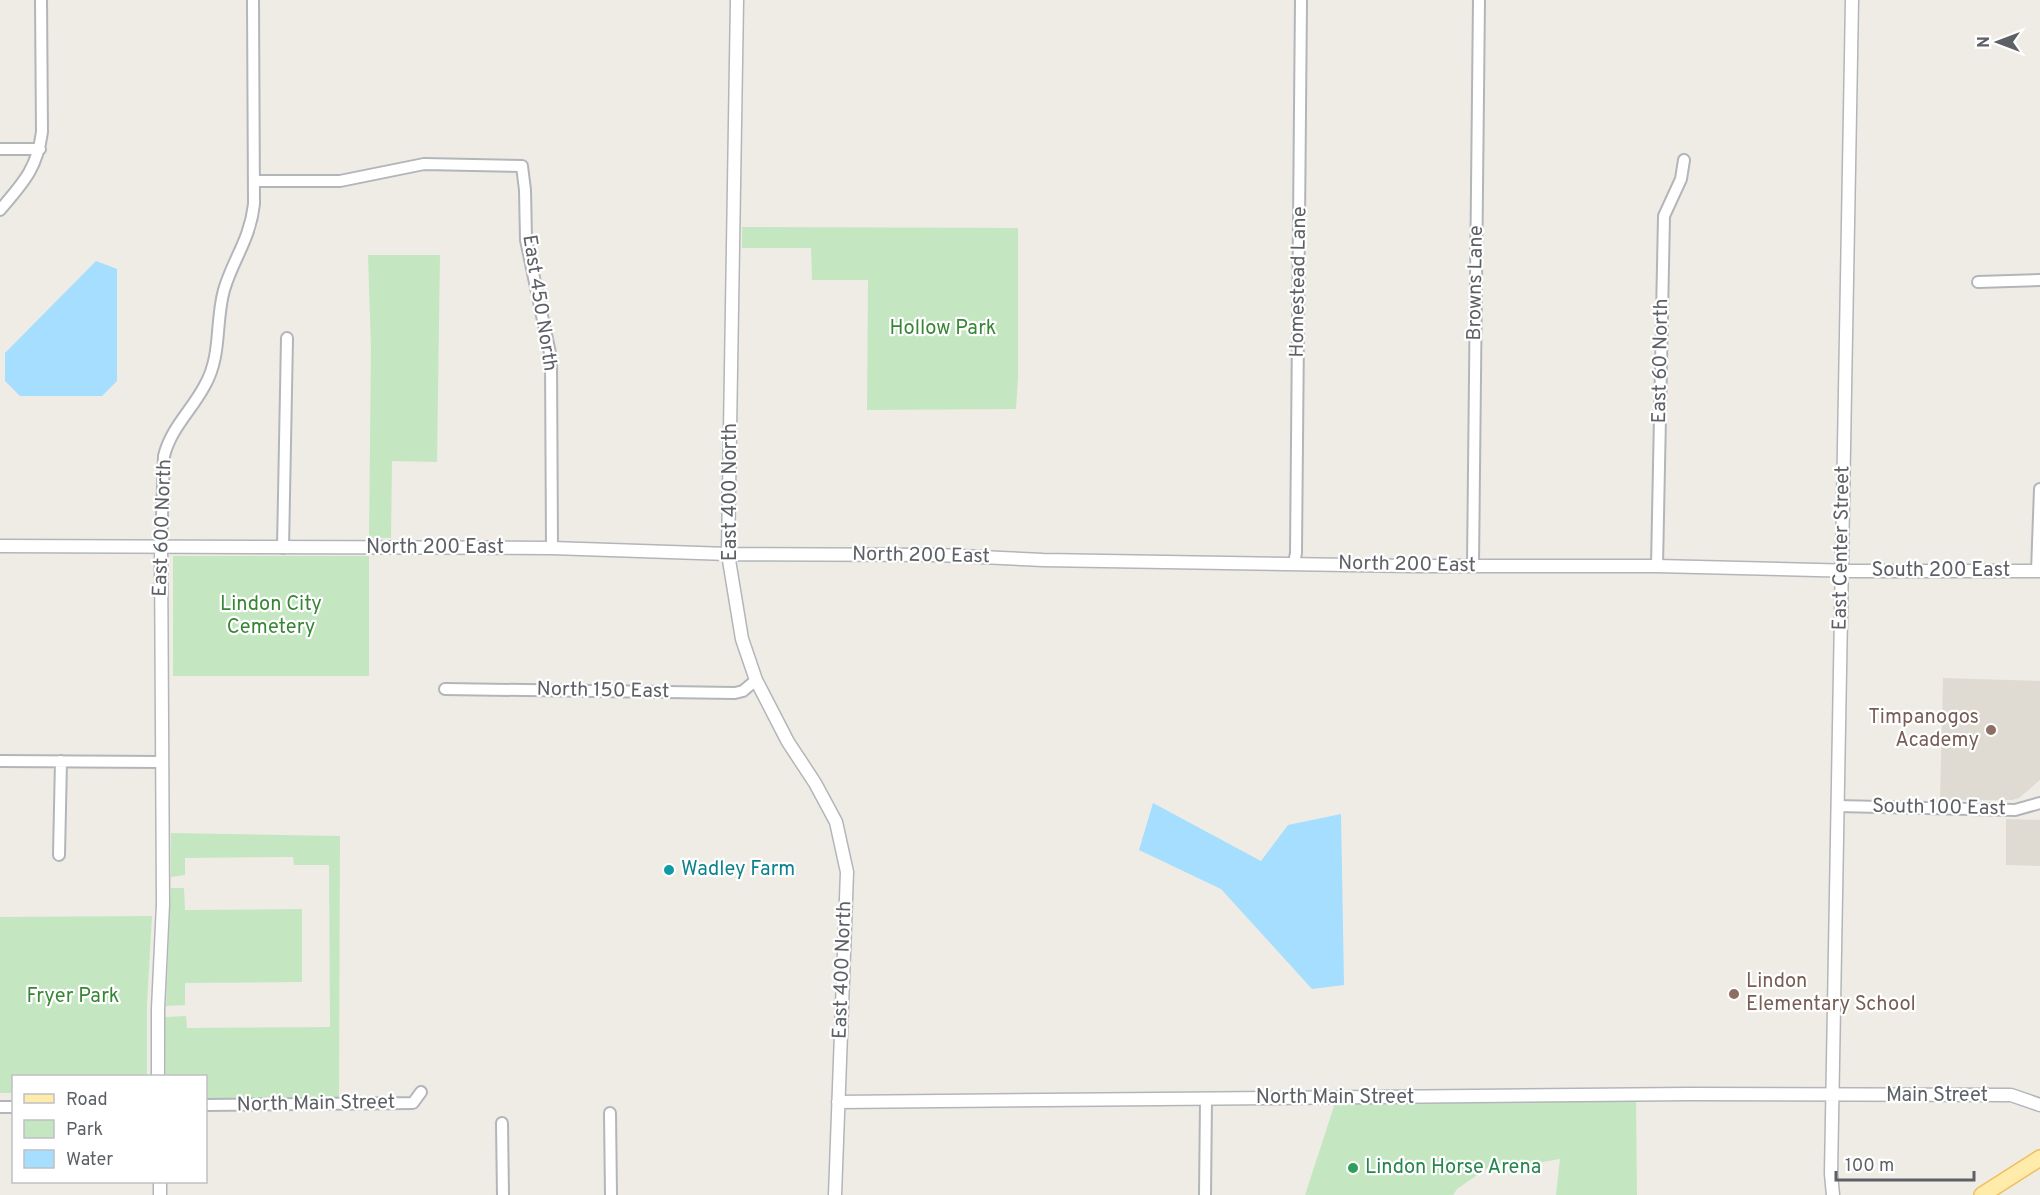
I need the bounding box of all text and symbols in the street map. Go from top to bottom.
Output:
north arrow [1968,12,2028,72]
text: N [1975,36,1995,48]
street label: Homestead Lane [1285,206,1313,358]
street label: Browns Lane [1462,225,1490,341]
street label: East 450 North [515,233,563,373]
street label: East 60 North [1647,298,1675,424]
park label: Hollow Park [890,316,996,342]
street label: East 400 North [718,423,744,561]
street label: East 600 North [148,459,178,597]
street label: East Center Street [1828,465,1856,631]
street label: North 200 East [366,535,504,561]
street label: North 200 East [852,542,990,570]
street label: North 200 East [1338,551,1476,579]
street label: South 200 East [1872,558,2010,584]
park label: Lindon City Cemetery [220,592,322,641]
street label: North 150 East [536,677,670,705]
place label: Timpanogos Academy [1868,705,1979,754]
marker: Timpanogos Academy [1984,723,1998,737]
street label: South 100 East [1872,794,2006,822]
place label: Wadley Farm [681,857,795,883]
marker: Wadley Farm [662,863,676,877]
street label: East 400 North [828,900,858,1040]
place label: Lindon Elementary School [1746,969,1916,1018]
park label: Fryer Park [27,984,119,1010]
marker: Lindon Elementary School [1727,987,1741,1001]
legend [12,1075,207,1183]
street label: Main Street [1886,1083,1988,1109]
street label: North Main Street [1256,1085,1414,1111]
text: Road [66,1089,108,1112]
street label: North Main Street [237,1090,395,1118]
text: Park [66,1119,103,1142]
scale bar [1836,1144,1974,1182]
text: Water [66,1149,113,1172]
place label: Lindon Horse Arena [1365,1155,1541,1181]
text: 100 m [1845,1155,1894,1178]
marker: Lindon Horse Arena [1346,1161,1360,1175]

